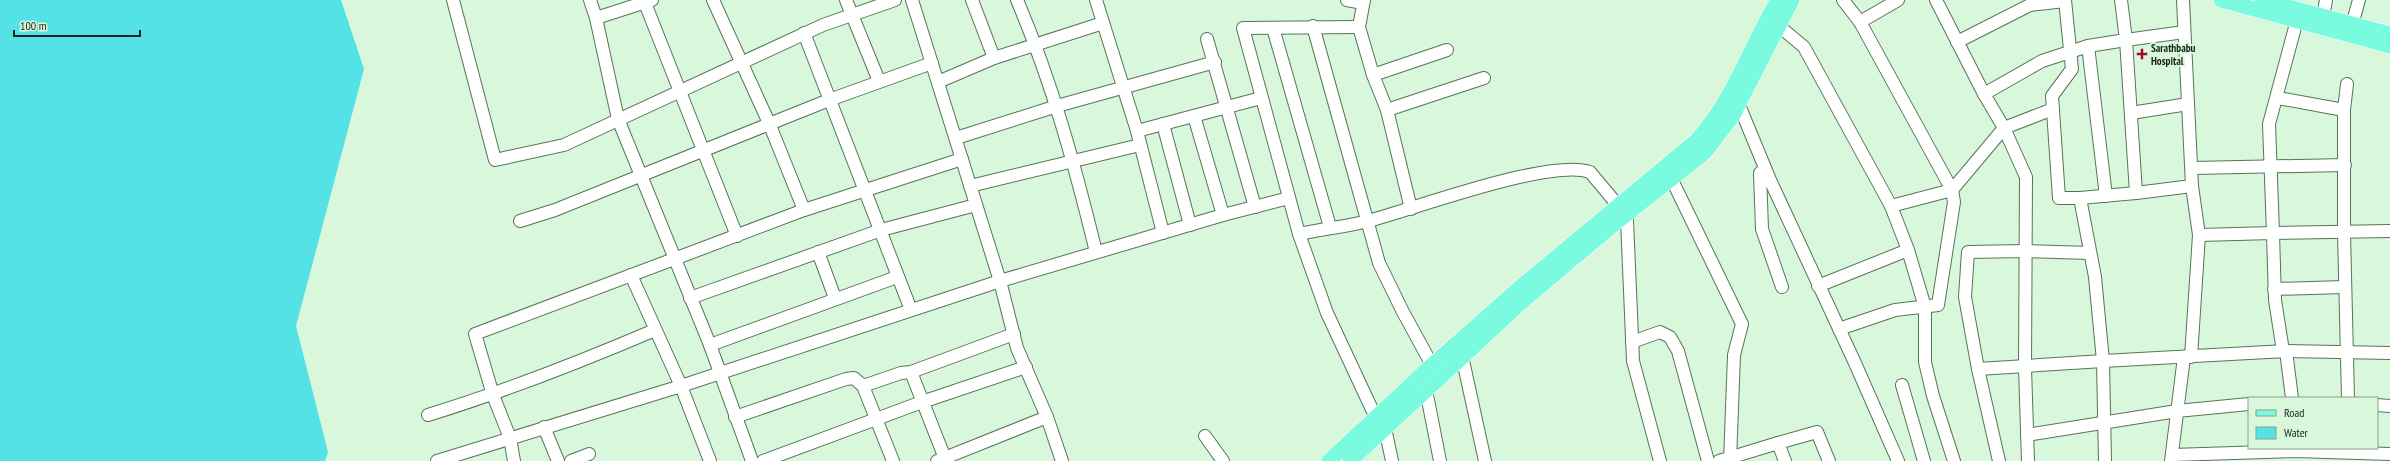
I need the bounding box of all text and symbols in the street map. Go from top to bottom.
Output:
scale bar [14,12,140,38]
text: 100 m [20,18,47,33]
place label: Sarathbabu Hospital [2151,41,2196,68]
marker: Sarathbabu Hospital [2136,48,2148,60]
legend [2248,397,2378,449]
text: Road [2284,405,2304,420]
text: Water [2284,425,2309,440]

